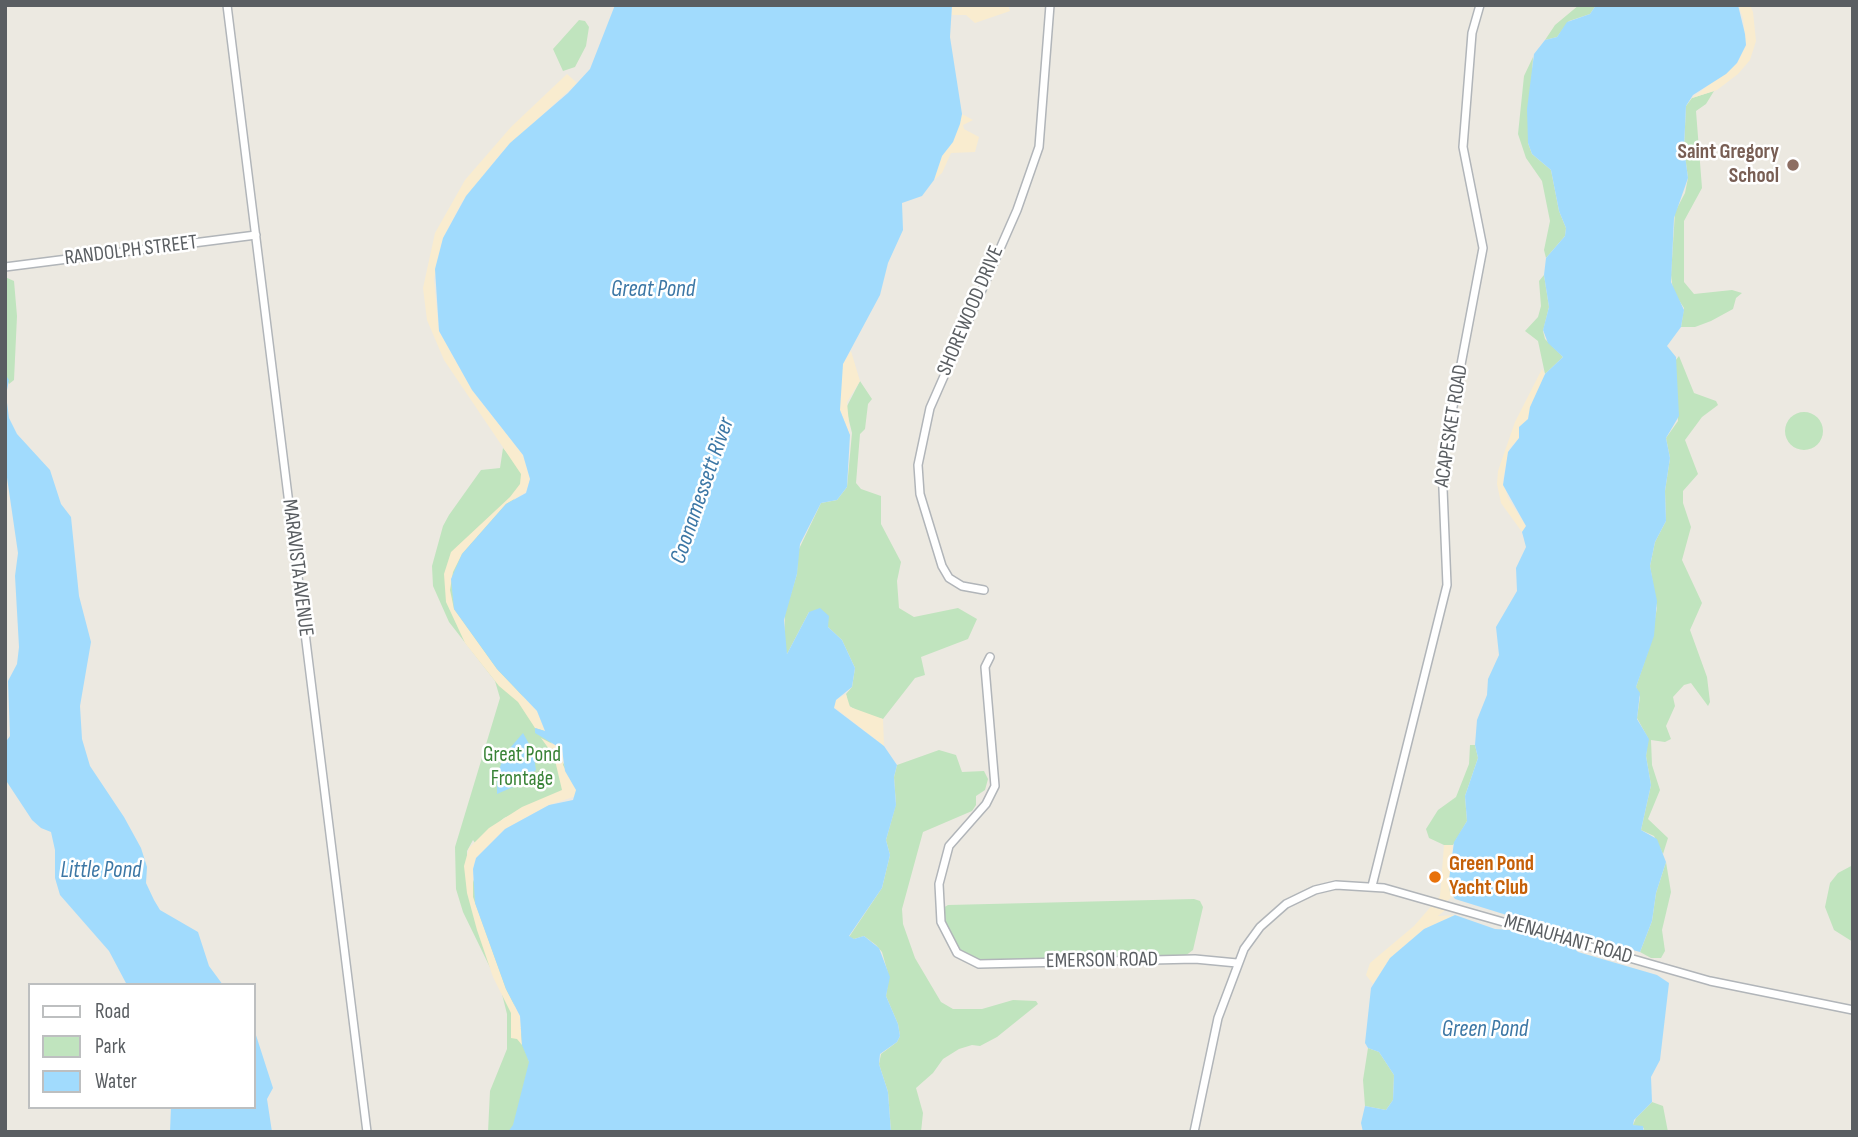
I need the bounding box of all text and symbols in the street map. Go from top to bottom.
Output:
place label: Saint Gregory School [1677,140,1779,190]
marker: Saint Gregory School [1785,157,1801,173]
street label: RANDOLPH STREET [63,230,199,272]
street label: SHOREWOOD DRIVE [932,242,1010,380]
water label: Great Pond [611,276,695,304]
street label: ACAPESKET ROAD [1430,363,1474,489]
water label: Coonamessett River [665,414,741,568]
street label: MARAVISTA AVENUE [276,498,318,638]
park label: Great Pond Frontage [483,743,561,793]
place label: Green Pond Yacht Club [1449,852,1534,902]
water label: Little Pond [61,857,141,885]
marker: Green Pond Yacht Club [1427,869,1443,885]
street label: MENAUHANT ROAD [1501,910,1635,970]
street label: EMERSON ROAD [1046,947,1158,975]
legend [28,983,256,1109]
text: Road [95,999,130,1024]
water label: Green Pond [1442,1016,1528,1044]
text: Park [95,1034,126,1059]
text: Water [95,1069,137,1094]

